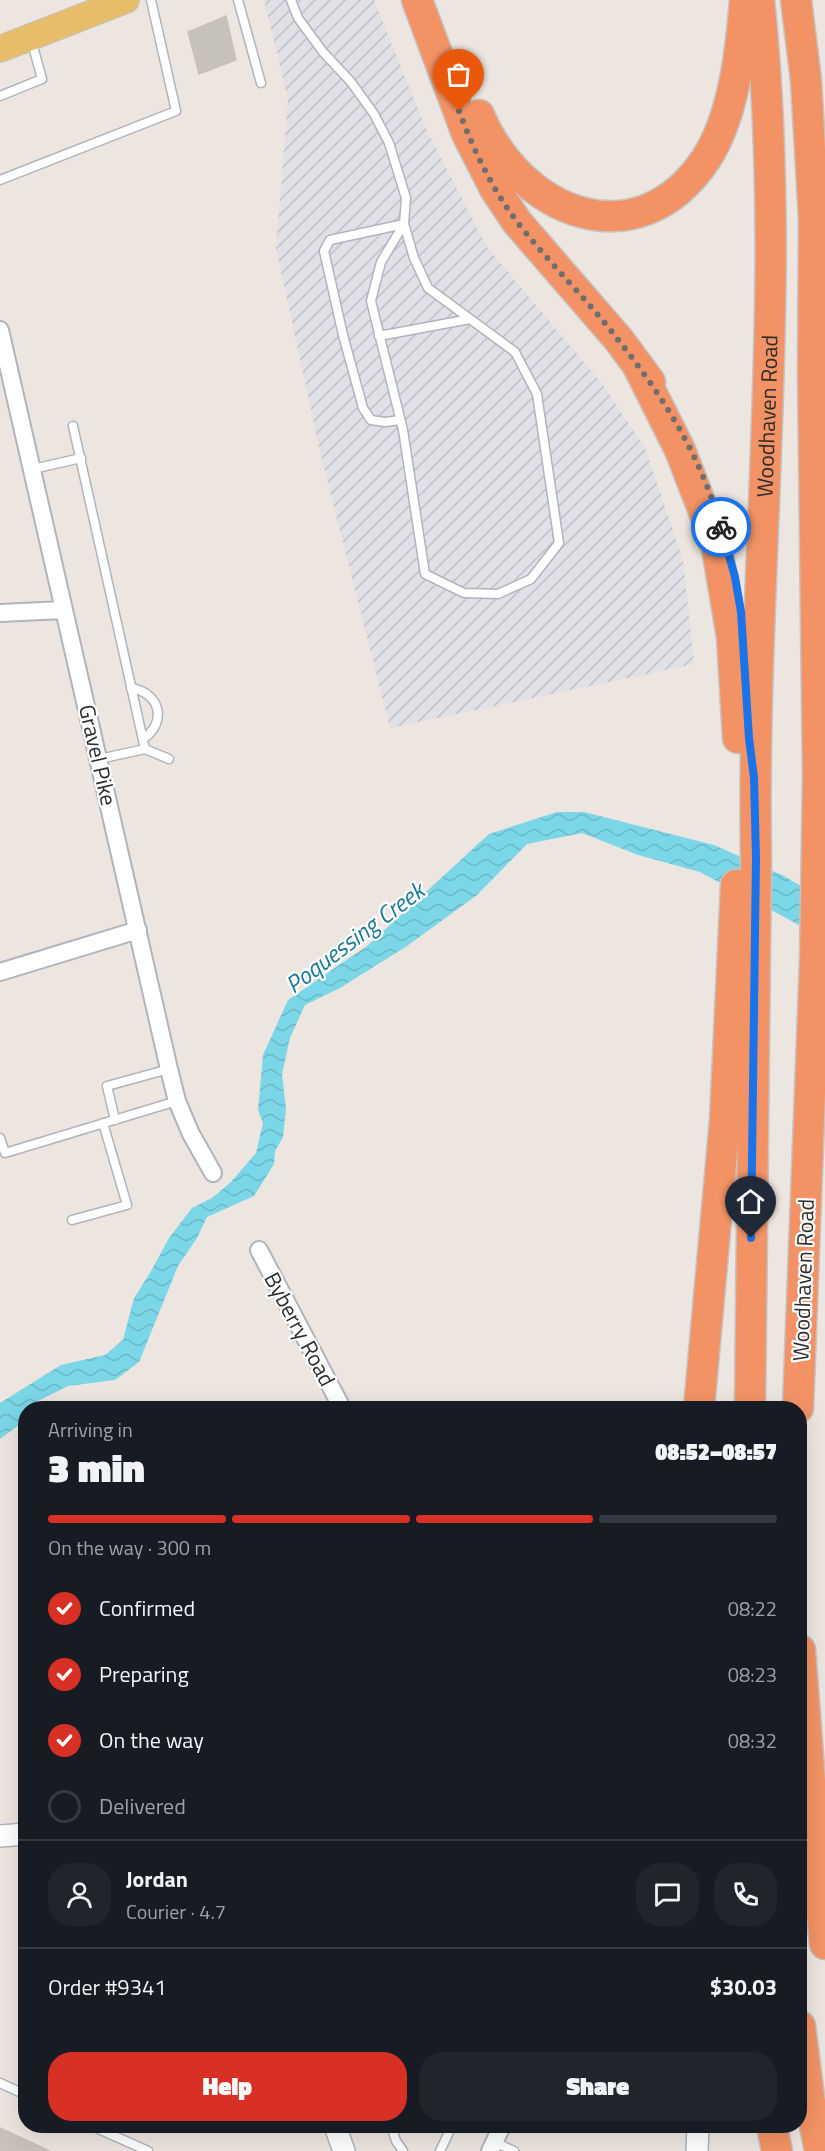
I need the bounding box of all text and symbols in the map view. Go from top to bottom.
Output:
pin [433,49,484,111]
icon: bag [442,58,475,91]
street label: Woodhaven Road [747,335,787,498]
courier [691,497,751,557]
icon: bike [705,511,738,544]
street label: Gravel Pike [70,701,126,809]
water label: Poquessing Creek [277,871,434,1002]
pin [725,1176,776,1238]
icon: home [734,1185,767,1218]
street label: Woodhaven Road [783,1198,823,1362]
street label: Byberry Road [256,1266,344,1392]
text: Arriving in [48,1414,133,1445]
text: 08:52–08:57 [655,1435,777,1469]
text: 3 min [48,1438,145,1497]
text: On the way · 300 m [48,1532,211,1563]
text: Confirmed [99,1591,195,1625]
icon: check [48,1592,81,1625]
text: 08:22 [728,1593,777,1624]
text: Preparing [99,1657,189,1691]
icon: check [48,1658,81,1691]
text: 08:23 [728,1659,777,1690]
text: On the way [99,1723,204,1757]
icon: check [48,1724,81,1757]
text: 08:32 [728,1725,777,1756]
text: Delivered [99,1789,186,1823]
text: Jordan [126,1862,188,1896]
button: person [48,1863,111,1926]
button: chat [636,1863,699,1926]
button: phone [714,1863,777,1926]
text: Courier · 4.7 [126,1896,226,1927]
text: Order #9341 [48,1970,167,2004]
text: $30.03 [710,1970,777,2004]
button: Help [48,2052,407,2121]
button: Share [419,2052,777,2121]

